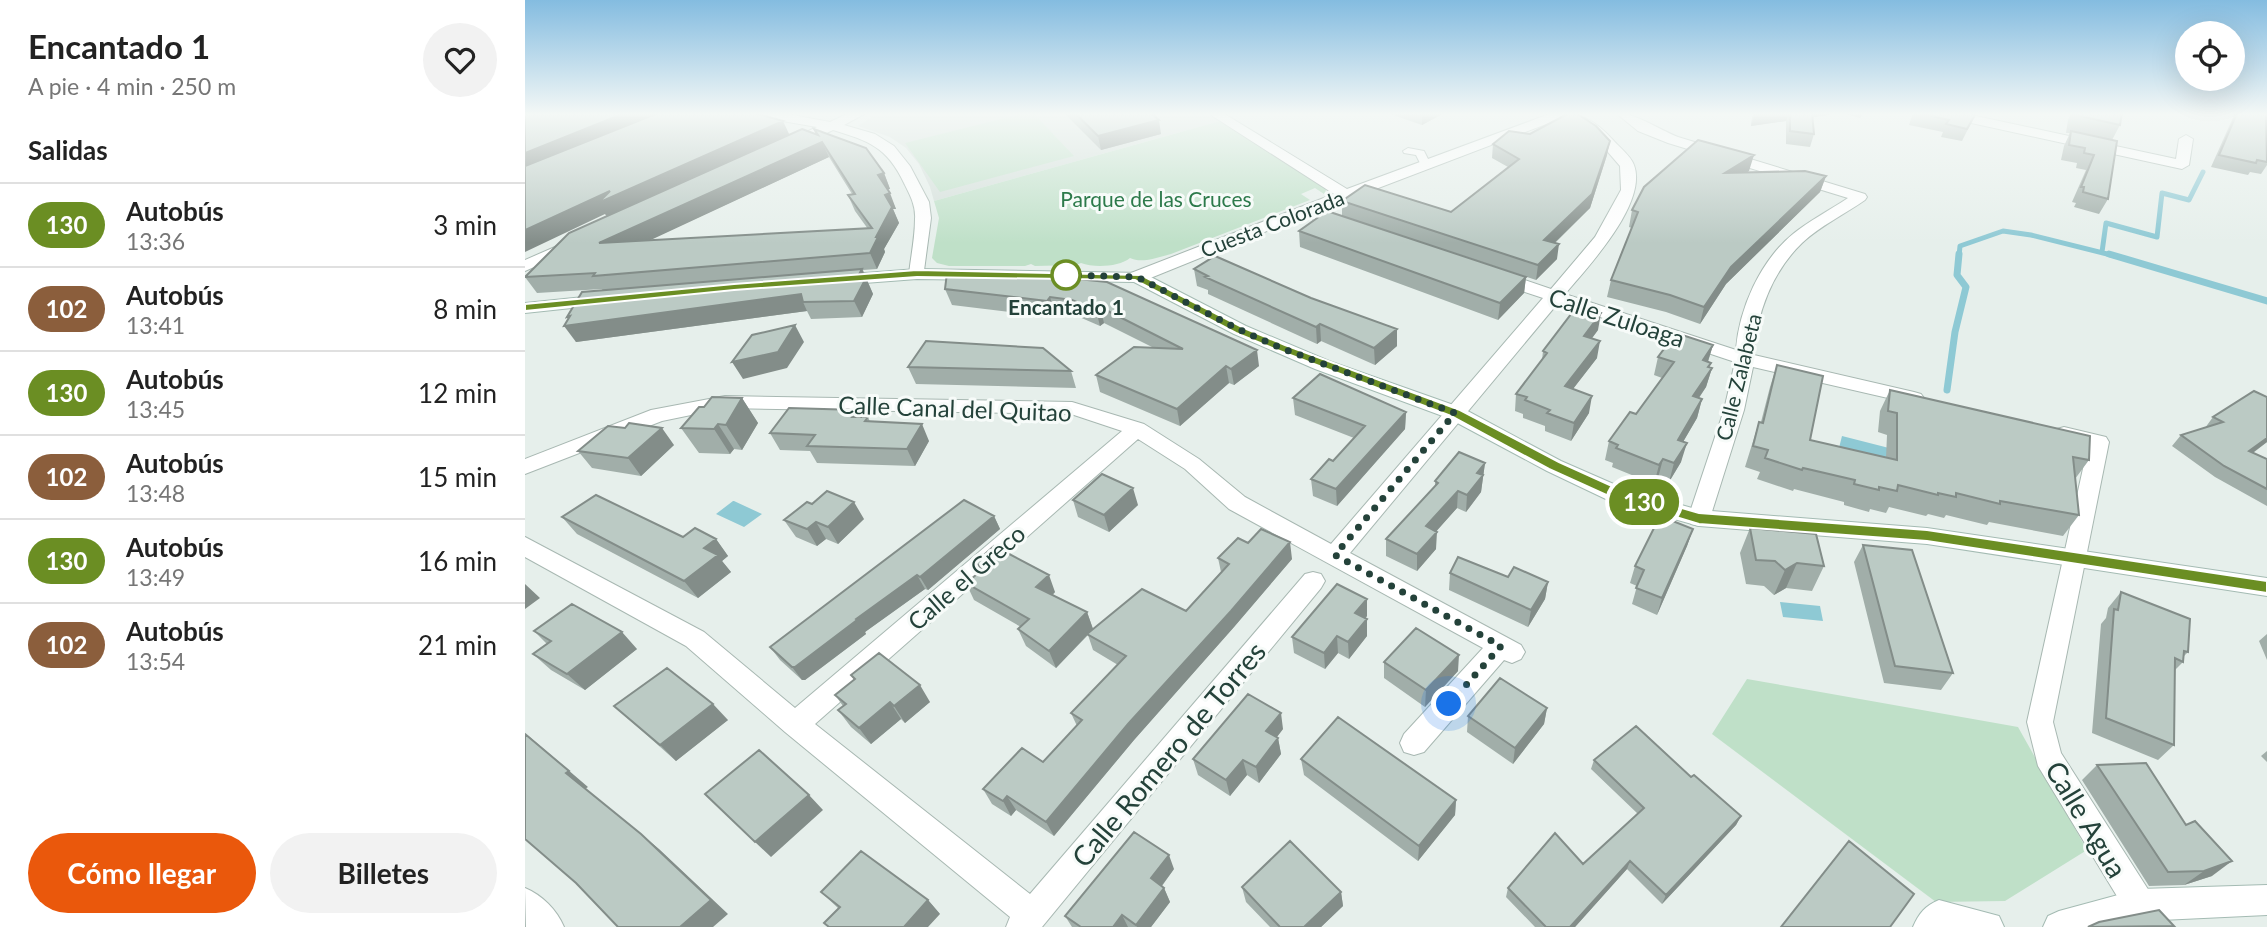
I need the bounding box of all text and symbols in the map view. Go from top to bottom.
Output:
map controls [2175,21,2245,91]
button: locate [2175,21,2245,91]
button: heart [423,23,497,97]
text: Encantado 1 [28,26,210,66]
text: A pie · 4 min · 250 m [28,72,236,100]
text: Salidas [28,134,108,166]
street label: Cuesta Colorada [1197,184,1347,262]
park label: Parque de las Cruces [1060,186,1252,211]
text: Autobús [126,195,224,227]
text: 3 min [433,209,497,241]
text: 130 [46,210,87,239]
text: 13:36 [126,227,185,255]
marker: Encantado 1 [1051,260,1081,290]
text: Autobús [126,279,224,311]
street label: Calle Zuloaga [1545,281,1689,353]
text: 8 min [433,293,497,325]
text: 102 [46,294,87,323]
place label: Encantado 1 [1008,294,1124,319]
text: 13:41 [126,311,185,339]
street label: Calle Zalabeta [1710,311,1766,443]
text: Autobús [126,363,224,395]
text: 12 min [418,377,497,409]
text: 130 [46,378,87,407]
street label: Calle Canal del Quitao [838,389,1072,427]
text: 13:45 [126,395,185,423]
text: Autobús [126,447,224,479]
text: 15 min [418,461,497,493]
text: 102 [46,462,87,491]
text: 13:48 [126,479,185,507]
line badge: 130 [1604,479,1684,525]
text: 130 [1623,487,1665,516]
street label: Calle el Greco [902,518,1030,636]
text: Autobús [126,531,224,563]
text: 16 min [418,545,497,577]
text: 130 [46,546,87,575]
text: 13:49 [126,563,185,591]
text: Autobús [126,615,224,647]
text: 21 min [418,629,497,661]
text: 102 [46,630,87,659]
street label: Calle Romero de Torres [1064,635,1272,873]
text: 13:54 [126,647,185,675]
your location [1431,686,1466,721]
street label: Calle Agua [2039,755,2135,883]
button: Cómo llegar [28,833,256,913]
button: Billetes [270,833,497,913]

